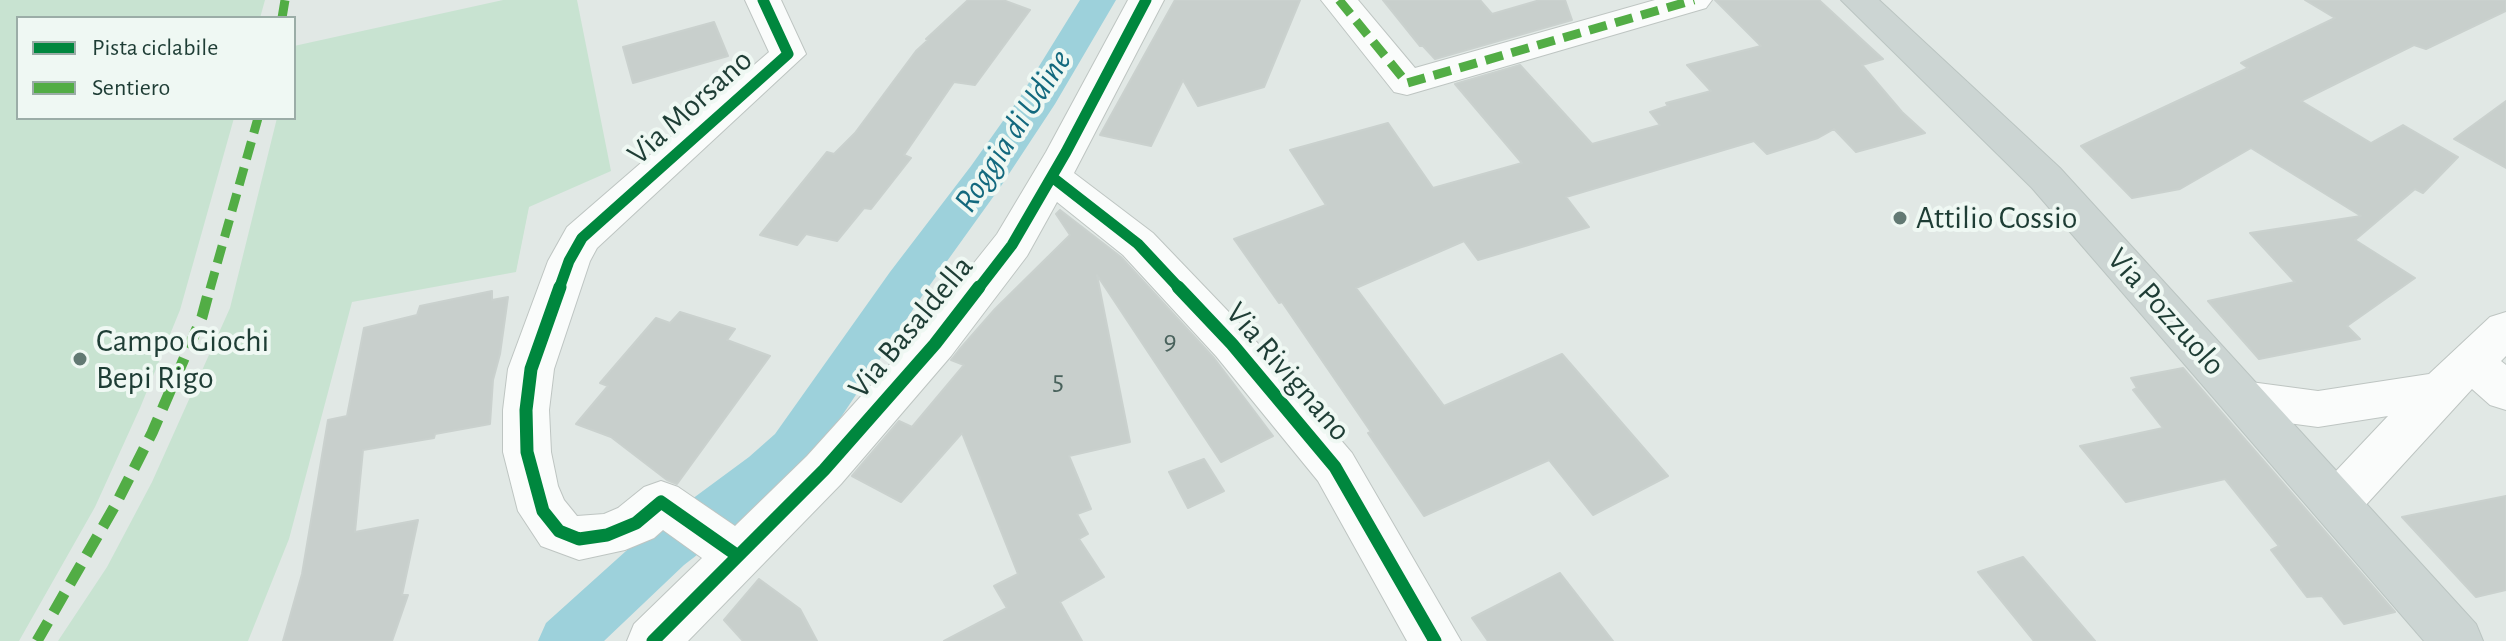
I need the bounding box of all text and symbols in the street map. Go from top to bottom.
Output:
legend [16,16,296,120]
text: Pista ciclabile [92,36,218,60]
street label: Via Morsano [620,41,760,173]
water label: Roggia di Udine [945,42,1081,220]
text: Sentiero [92,76,170,100]
place label: Attilio Cossio [1916,199,2078,237]
marker: Attilio Cossio [1891,209,1909,227]
street label: Via Pozzuolo [2099,240,2233,384]
street label: Via Basaldella [840,248,982,406]
street label: Via Rivignano [1217,295,1359,449]
place label: Campo Giochi Bepi Rigo [96,322,269,397]
house number: 9 [1163,324,1177,358]
marker: Campo Giochi Bepi Rigo [71,350,89,368]
house number: 5 [1052,364,1064,398]

